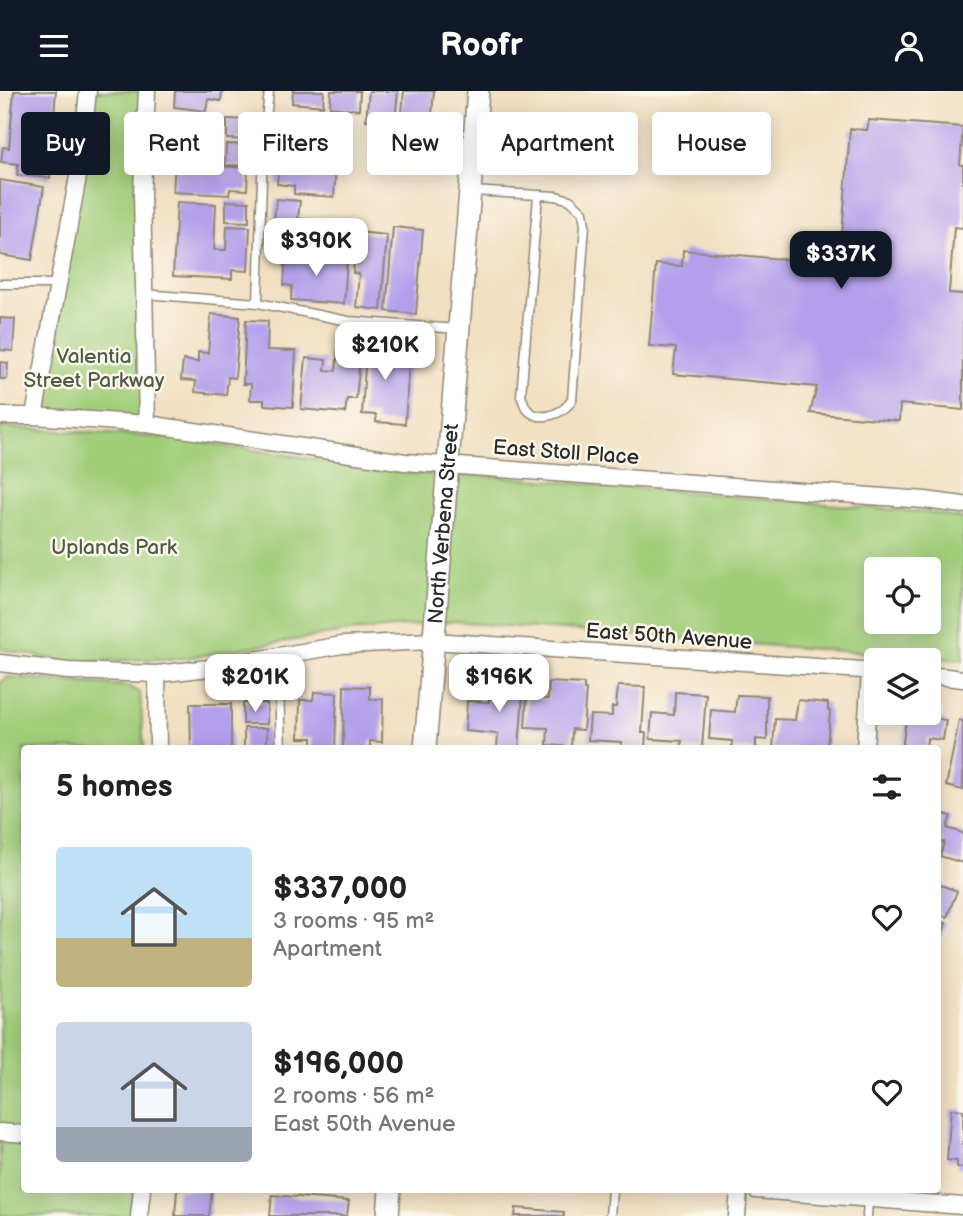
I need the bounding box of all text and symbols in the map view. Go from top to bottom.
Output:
text: Roofr [440,26,523,65]
icon: menu [35,27,73,65]
icon: person [890,27,928,65]
chip: Buy [21,112,110,175]
chip: Rent [124,112,224,175]
chip: Filters [238,112,353,175]
chip: New [367,112,463,175]
chip: Apartment [477,112,638,175]
chip: House [652,112,771,175]
pin: $390K [267,219,365,278]
text: $390K [280,227,352,255]
pin: $337K [792,231,890,291]
text: $337K [806,240,876,268]
pin: $210K [336,323,434,382]
text: $210K [351,331,419,359]
park label: Valentia Street Parkway [24,344,165,393]
street label: North Verbena Street [423,422,464,625]
street label: East Stoll Place [492,435,640,470]
park label: Uplands Park [51,535,178,560]
map controls [864,557,941,725]
button: locate [864,557,941,634]
street label: East 50th Avenue [585,618,753,655]
button: layers [864,648,941,725]
pin: $201K [206,655,304,714]
pin: $196K [450,655,548,714]
text: $201K [221,663,289,691]
text: $196K [465,663,533,691]
icon: filters [868,768,906,806]
text: 5 homes [56,769,173,805]
text: $337,000 [273,871,407,907]
icon: home [112,875,196,959]
icon: heart [868,898,906,936]
text: 3 rooms · 95 m² [273,907,434,935]
text: Apartment [273,935,382,963]
text: $196,000 [273,1046,404,1082]
icon: home [112,1050,196,1134]
icon: heart [868,1073,906,1111]
text: 2 rooms · 56 m² [273,1082,435,1110]
text: East 50th Avenue [273,1110,456,1138]

